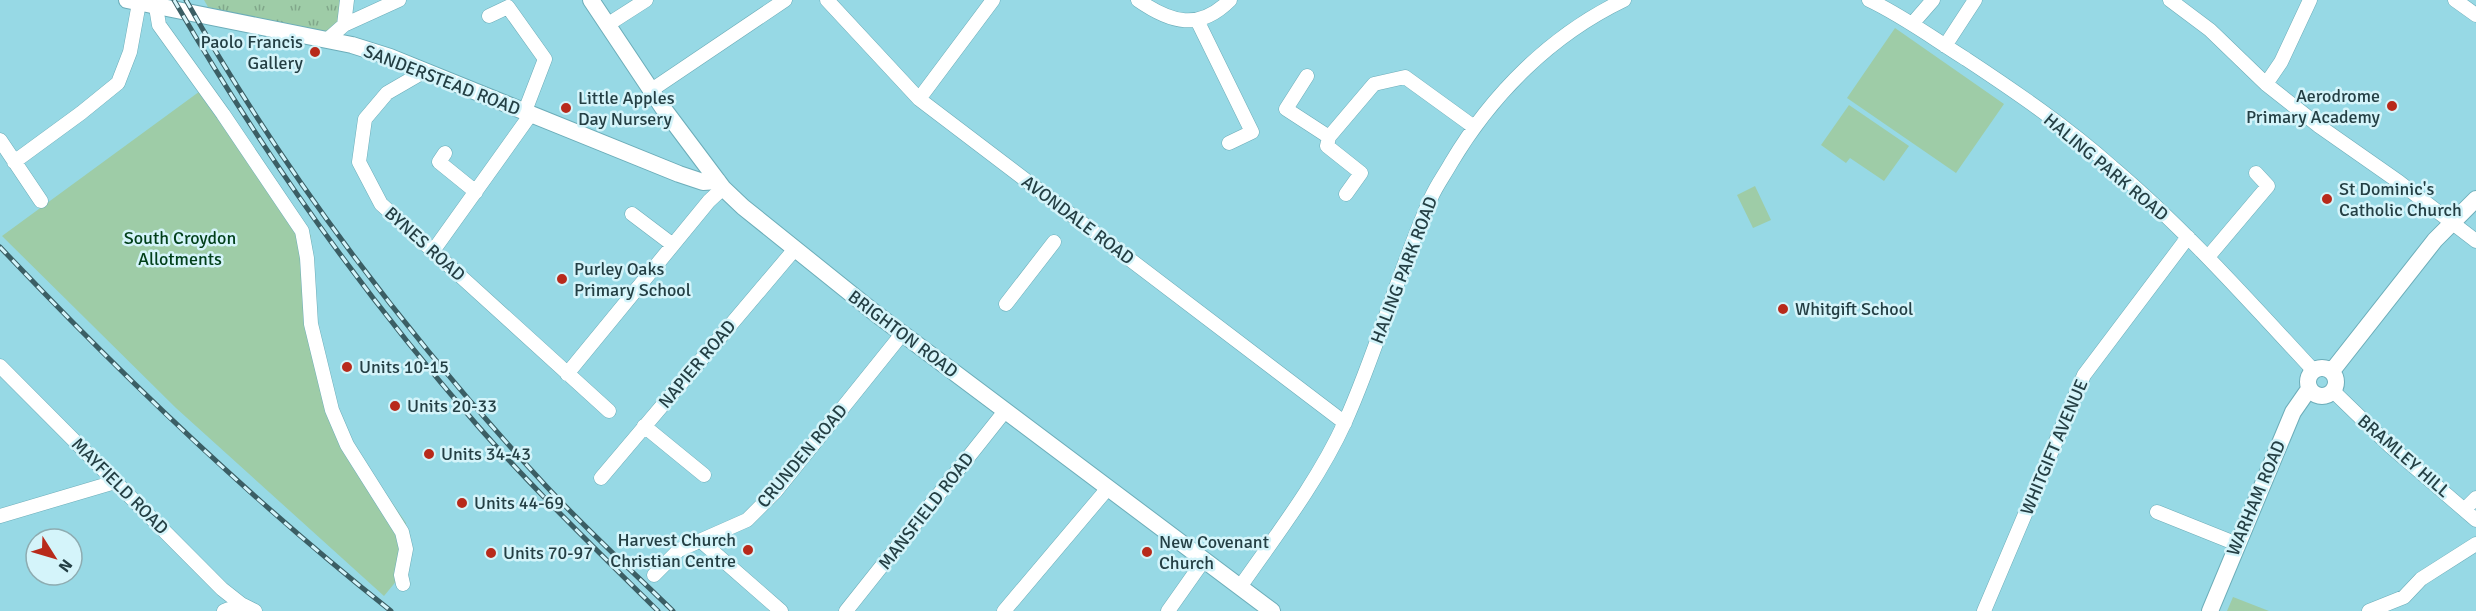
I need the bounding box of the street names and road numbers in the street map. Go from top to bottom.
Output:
street label: SANDERSTEAD ROAD [361,40,523,120]
street label: HALING PARK ROAD [2039,108,2173,226]
street label: AVONDALE ROAD [1018,171,1138,269]
street label: HALING PARK ROAD [1366,193,1442,347]
street label: BYNES ROAD [380,202,470,286]
street label: BRIGHTON ROAD [844,286,962,382]
street label: NAPIER ROAD [654,315,740,413]
street label: WHITGIFT AVENUE [2016,376,2092,518]
street label: CRUNDEN ROAD [752,400,852,512]
street label: BRAMLEY HILL [2353,410,2455,502]
street label: MAYFIELD ROAD [67,433,173,539]
street label: WARHAM ROAD [2222,437,2290,559]
street label: MANSFIELD ROAD [874,448,978,574]

